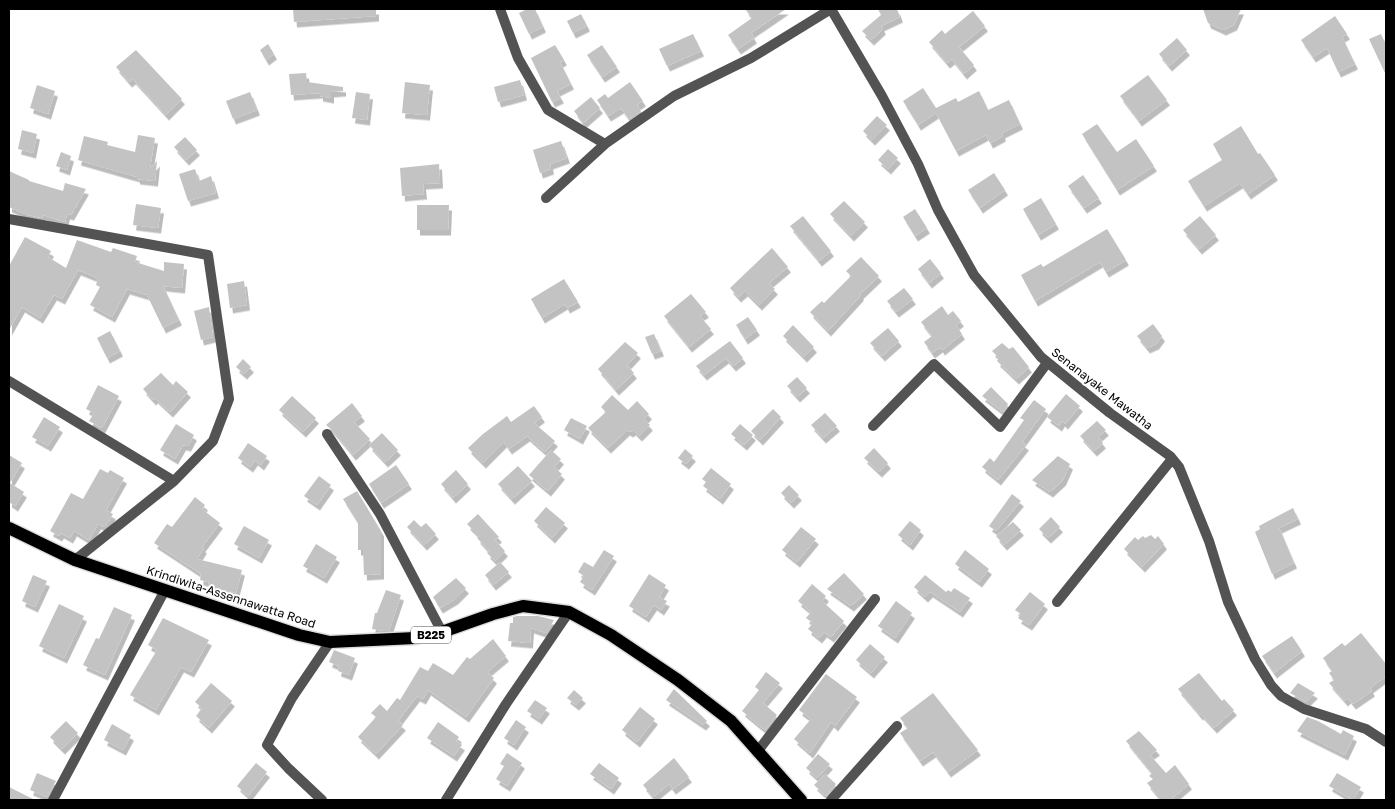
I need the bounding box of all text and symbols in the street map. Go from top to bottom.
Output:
street label: Senanayake Mawatha [1049,344,1156,433]
street label: Krindiwita-Assennawatta Road [145,562,318,631]
road number: B225 [411,626,451,644]

